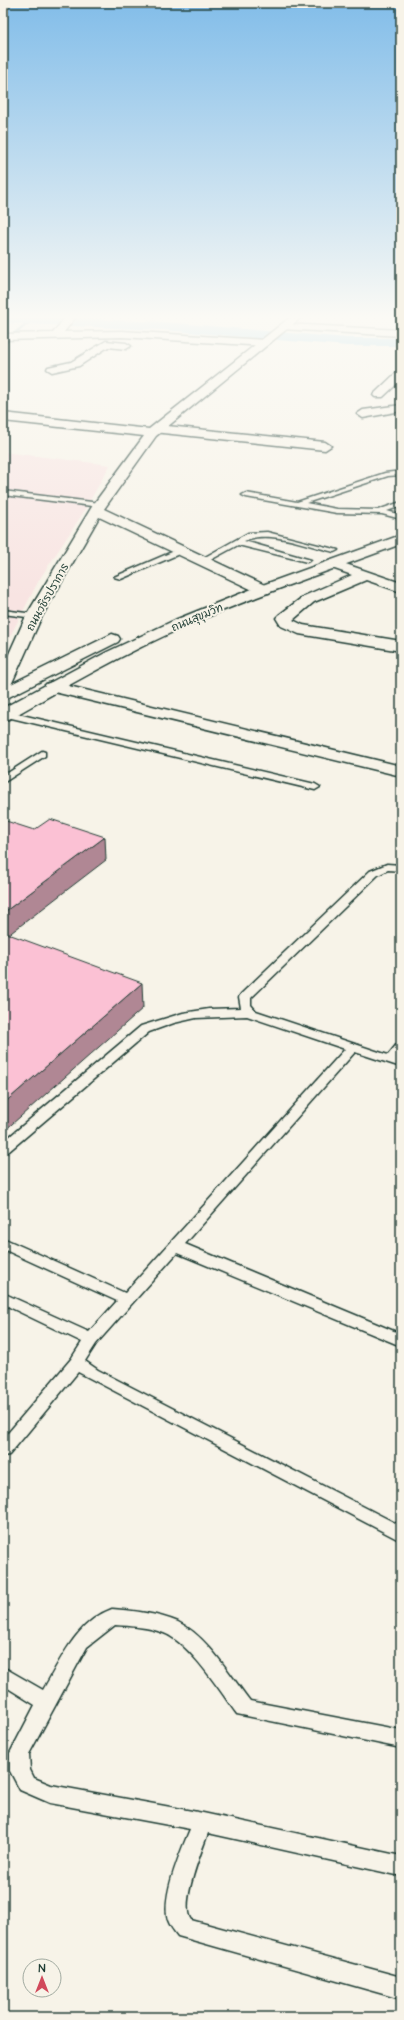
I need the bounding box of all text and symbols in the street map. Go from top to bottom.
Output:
street label: ถนนวชิรปราการ [23,561,72,634]
street label: ถนนสุขุมวิท [169,600,226,636]
north arrow [22,1958,62,1998]
text: N [39,1961,46,1976]

